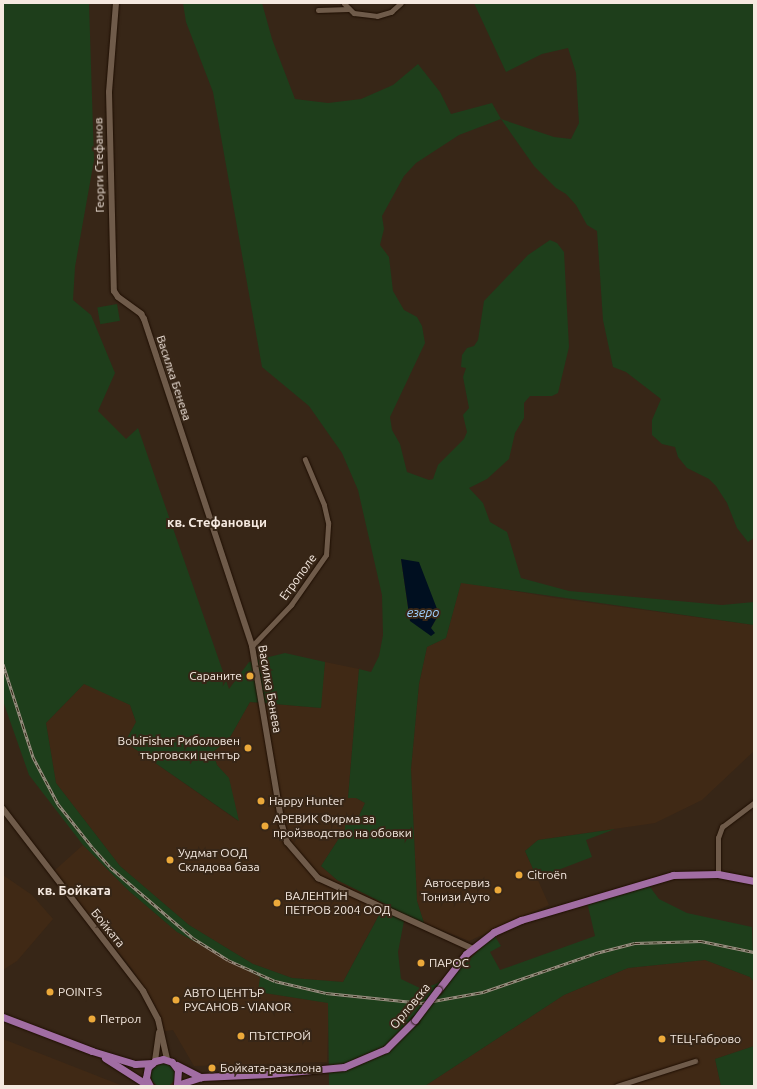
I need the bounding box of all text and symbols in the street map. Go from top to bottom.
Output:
street label: Георги Стефанов [91,117,107,213]
street label: Василка Бенева [153,333,195,423]
district label: кв. Стефановци [167,514,267,530]
street label: Етрополе [276,551,320,603]
water label: езеро [407,604,439,620]
street label: Василка Бенева [255,644,285,734]
place label: Сараните [189,669,242,683]
marker: Сараните [245,671,255,681]
place label: BobiFisher Риболовен търговски център [118,734,240,762]
marker: BobiFisher Риболовен търговски център [243,743,253,753]
place label: Happy Hunter [269,794,344,808]
marker: Happy Hunter [256,796,266,806]
place label: АРЕВИК Фирма за пройзводство на обовки [273,812,412,840]
marker: АРЕВИК Фирма за пройзводство на обовки [260,821,270,831]
place label: Уудмат ООД Складова база [178,846,260,874]
marker: Уудмат ООД Складова база [165,855,175,865]
place label: Citroën [527,868,567,882]
marker: Citroën [514,870,524,880]
place label: Автосервиз Тонизи Ауто [421,876,490,904]
district label: кв. Бойката [37,882,111,898]
marker: Автосервиз Тонизи Ауто [493,885,503,895]
place label: ВАЛЕНТИН ПЕТРОВ 2004 ООД [285,889,390,917]
marker: ВАЛЕНТИН ПЕТРОВ 2004 ООД [272,898,282,908]
street label: Бойката [88,906,128,950]
place label: ПАРОС [429,956,469,970]
marker: ПАРОС [416,958,426,968]
street label: Орловска [387,980,433,1032]
place label: POINT-S [58,985,102,999]
place label: АВТО ЦЕНТЪР РУСАНОВ - VIANOR [184,986,291,1014]
marker: POINT-S [45,987,55,997]
marker: АВТО ЦЕНТЪР РУСАНОВ - VIANOR [171,995,181,1005]
place label: Петрол [100,1012,141,1026]
marker: Петрол [87,1014,97,1024]
place label: ПЪТСТРОЙ [249,1029,311,1043]
marker: ПЪТСТРОЙ [236,1031,246,1041]
place label: ТЕЦ-Габрово [670,1032,741,1046]
marker: ТЕЦ-Габрово [657,1034,667,1044]
place label: Бойката-разклона [220,1061,321,1075]
marker: Бойката-разклона [207,1063,217,1073]

